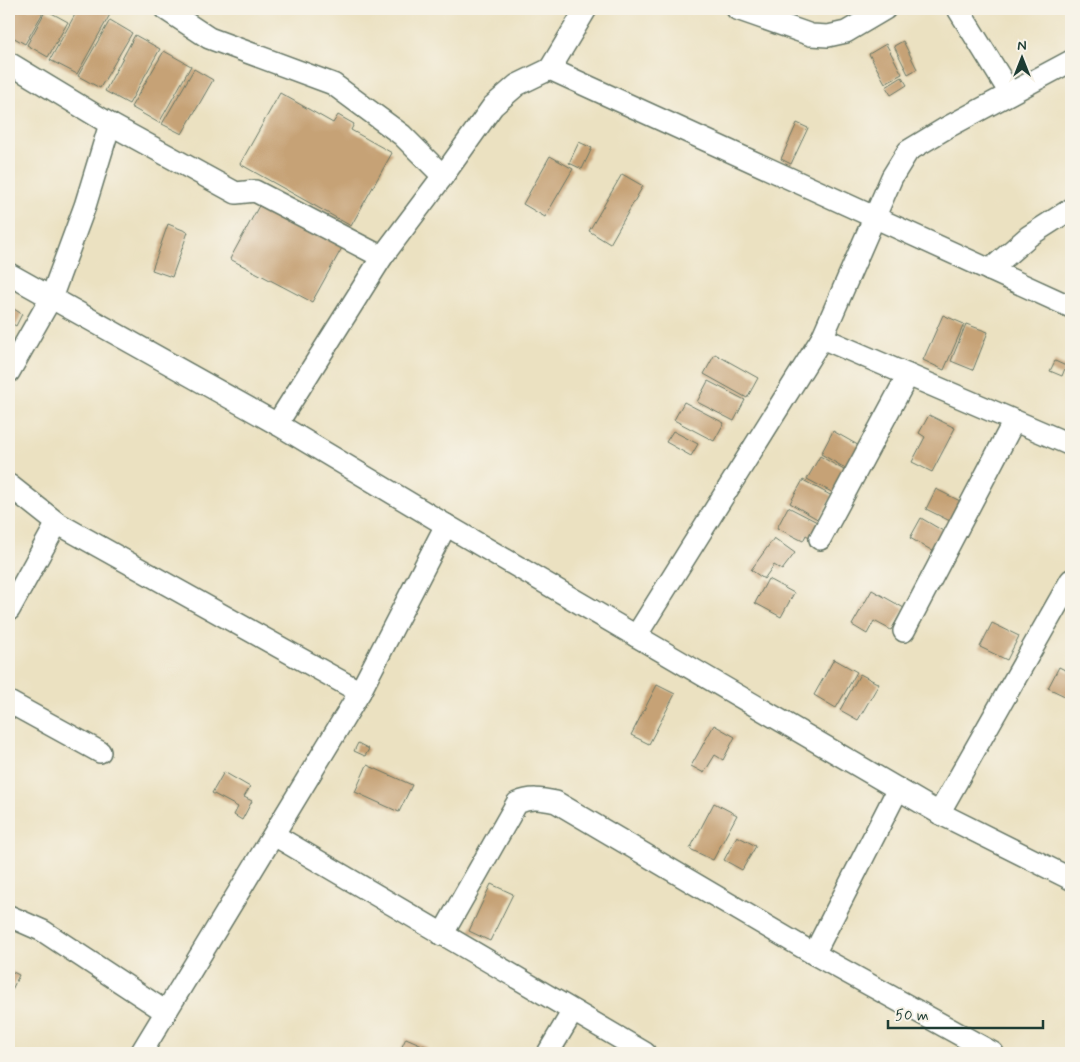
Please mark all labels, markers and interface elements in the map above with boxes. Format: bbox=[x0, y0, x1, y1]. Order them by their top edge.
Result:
north arrow bbox=[998, 32, 1048, 82]
text: N bbox=[1017, 37, 1027, 55]
scale bar bbox=[888, 997, 1042, 1029]
text: 50 m bbox=[895, 1006, 929, 1026]

